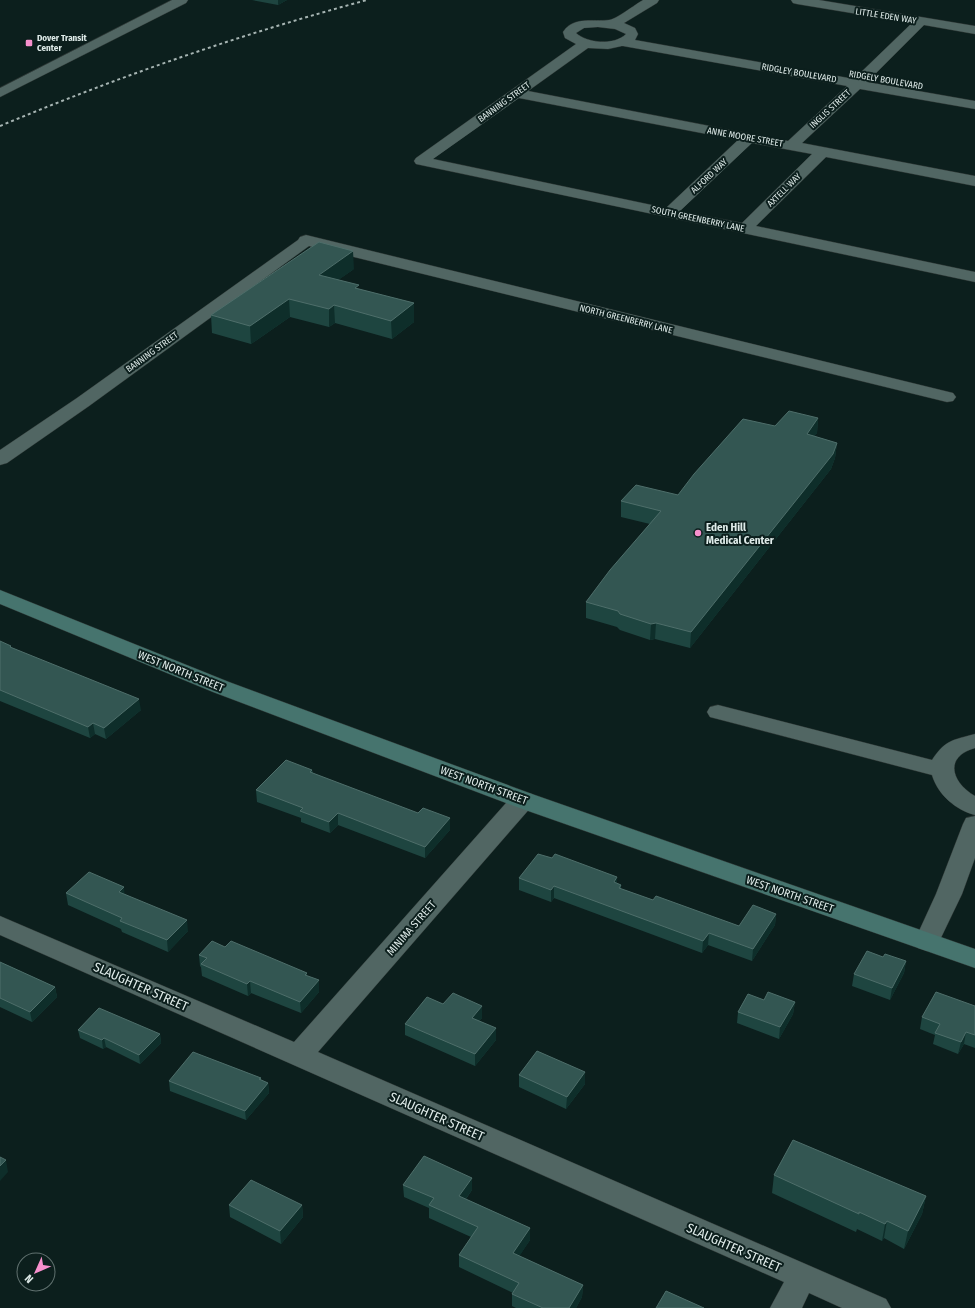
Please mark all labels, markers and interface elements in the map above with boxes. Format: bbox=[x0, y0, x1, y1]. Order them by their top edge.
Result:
street label: LITTLE EDEN WAY bbox=[855, 6, 918, 26]
place label: Dover Transit Center bbox=[37, 33, 88, 53]
marker: Dover Transit Center bbox=[24, 38, 34, 48]
street label: RIDGLEY BOULEVARD bbox=[761, 61, 837, 85]
street label: RIDGELY BOULEVARD bbox=[848, 69, 924, 91]
street label: BANNING STREET bbox=[476, 79, 533, 124]
street label: INGLIS STREET bbox=[808, 87, 853, 130]
street label: ANNE MOORE STREET bbox=[706, 125, 784, 149]
street label: ALFORD WAY bbox=[689, 156, 730, 195]
street label: AXTELL WAY bbox=[765, 171, 803, 209]
street label: SOUTH GREENBERRY LANE bbox=[651, 204, 745, 234]
street label: NORTH GREENBERRY LANE bbox=[579, 303, 673, 335]
street label: BANNING STREET bbox=[124, 329, 181, 374]
place label: Eden Hill Medical Center bbox=[706, 521, 775, 547]
marker: Eden Hill Medical Center bbox=[693, 528, 703, 538]
street label: WEST NORTH STREET bbox=[136, 648, 227, 695]
street label: WEST NORTH STREET bbox=[439, 764, 530, 808]
street label: WEST NORTH STREET bbox=[744, 873, 836, 916]
street label: MINIMA STREET bbox=[384, 898, 439, 958]
street label: SLAUGHTER STREET bbox=[91, 959, 190, 1014]
street label: SLAUGHTER STREET bbox=[387, 1089, 486, 1144]
street label: SLAUGHTER STREET bbox=[684, 1220, 783, 1275]
north arrow bbox=[16, 1252, 56, 1292]
text: N bbox=[22, 1272, 36, 1286]

